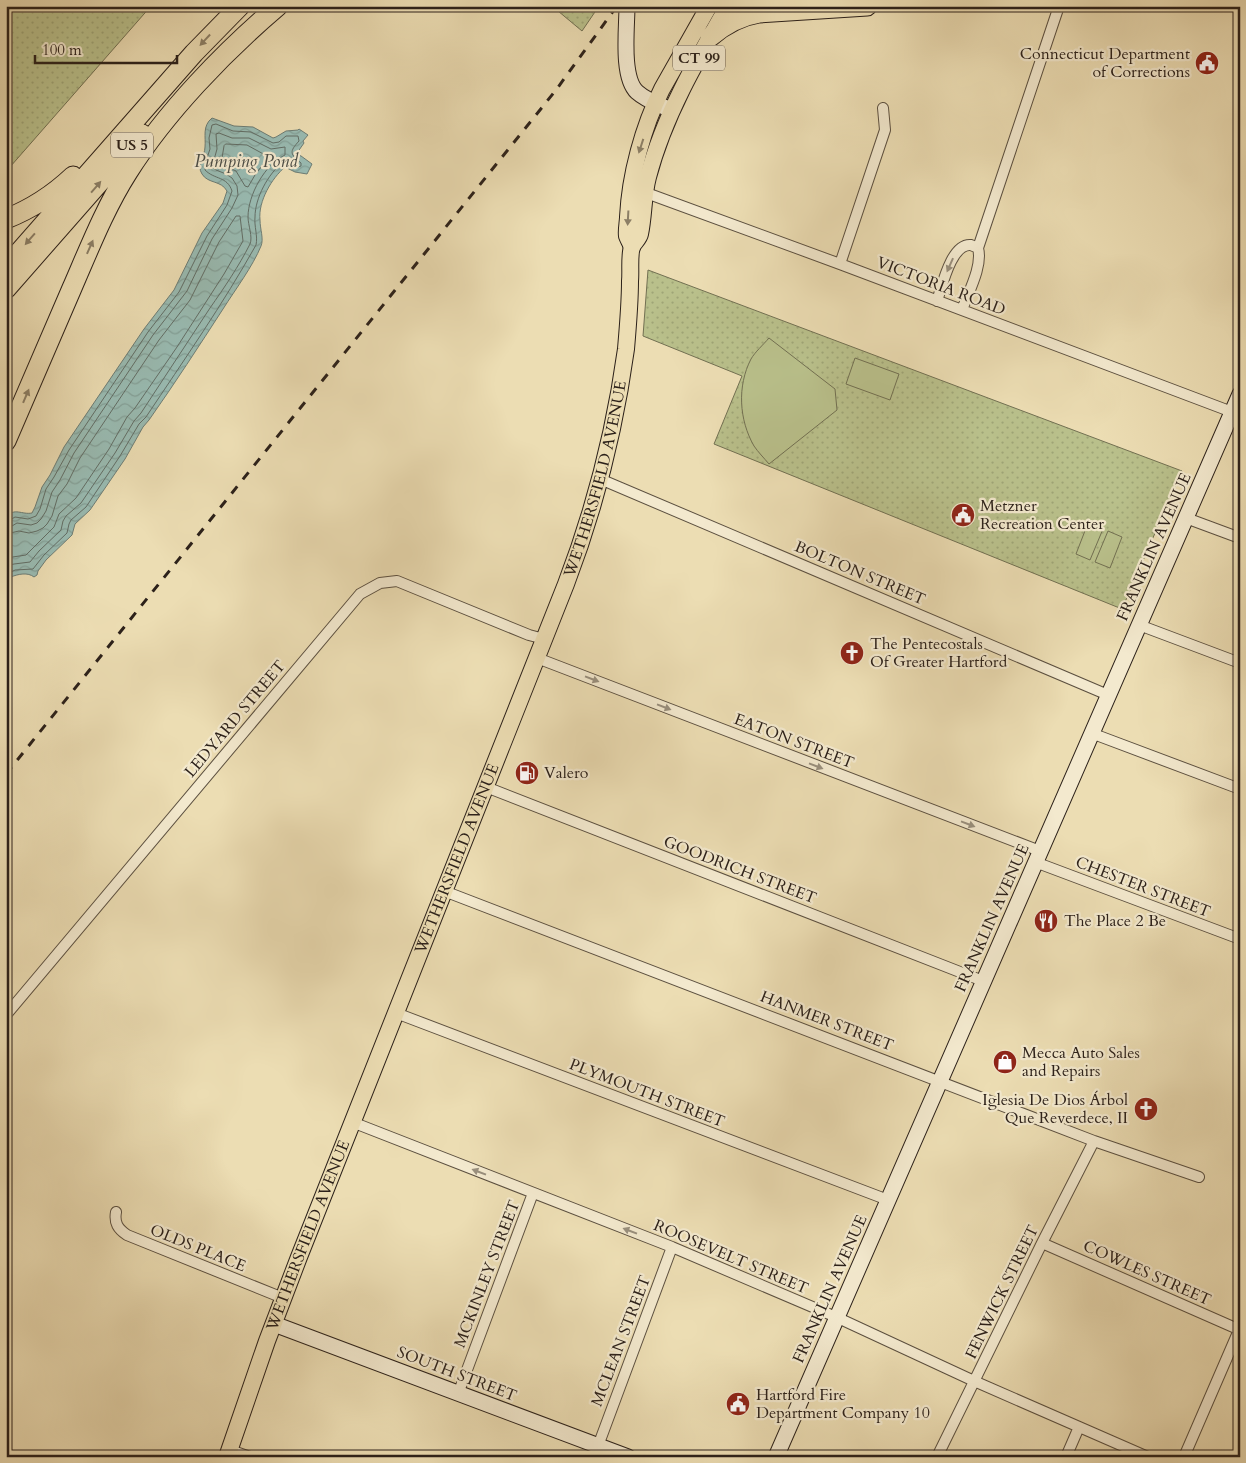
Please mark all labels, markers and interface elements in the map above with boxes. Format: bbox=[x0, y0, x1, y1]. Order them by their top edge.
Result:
scale bar bbox=[35, 32, 178, 64]
one-way arrow bbox=[199, 34, 211, 46]
text: 100 m bbox=[42, 40, 82, 60]
place label: Connecticut Department of Corrections bbox=[1020, 43, 1190, 83]
road number: CT 99 bbox=[673, 46, 725, 70]
public building icon: Connecticut Department of Corrections bbox=[1194, 50, 1220, 76]
road number: US 5 bbox=[111, 132, 153, 158]
one-way arrow bbox=[637, 138, 644, 153]
water label: Pumping Pond bbox=[194, 149, 299, 174]
one-way arrow bbox=[90, 181, 102, 193]
one-way arrow bbox=[623, 211, 631, 227]
one-way arrow bbox=[25, 233, 36, 246]
one-way arrow bbox=[87, 240, 95, 254]
street label: VICTORIA ROAD bbox=[873, 251, 1009, 321]
one-way arrow bbox=[946, 258, 954, 272]
street label: WETHERSFIELD AVENUE bbox=[558, 379, 632, 581]
one-way arrow bbox=[22, 389, 30, 403]
street label: FRANKLIN AVENUE bbox=[1111, 469, 1197, 624]
place label: Metzner Recreation Center bbox=[980, 495, 1104, 535]
public building icon: Metzner Recreation Center bbox=[950, 502, 976, 528]
street label: BOLTON STREET bbox=[791, 535, 929, 611]
place label: The Pentecostals Of Greater Hartford bbox=[870, 633, 1008, 673]
church icon: The Pentecostals Of Greater Hartford bbox=[839, 640, 865, 666]
street label: LEDYARD STREET bbox=[179, 656, 291, 782]
one-way arrow bbox=[584, 676, 599, 684]
one-way arrow bbox=[657, 704, 672, 712]
street label: EATON STREET bbox=[731, 708, 858, 774]
street label: WETHERSFIELD AVENUE bbox=[409, 760, 505, 958]
fuel station icon: Valero bbox=[514, 760, 540, 786]
place label: Valero bbox=[544, 762, 589, 784]
one-way arrow bbox=[809, 762, 823, 770]
one-way arrow bbox=[961, 820, 976, 828]
street label: GOODRICH STREET bbox=[660, 831, 820, 909]
street label: FRANKLIN AVENUE bbox=[949, 840, 1035, 995]
street label: CHESTER STREET bbox=[1072, 851, 1214, 923]
restaurant icon: The Place 2 Be bbox=[1033, 908, 1059, 934]
place label: The Place 2 Be bbox=[1064, 910, 1166, 932]
street label: HANMER STREET bbox=[757, 985, 897, 1057]
place label: Mecca Auto Sales and Repairs bbox=[1022, 1042, 1140, 1082]
shop icon: Mecca Auto Sales and Repairs bbox=[992, 1049, 1018, 1075]
street label: PLYMOUTH STREET bbox=[566, 1053, 728, 1133]
place label: Iglesia De Dios Árbol Que Reverdece, II bbox=[982, 1089, 1128, 1129]
church icon: Iglesia De Dios Árbol Que Reverdece, II bbox=[1133, 1096, 1159, 1122]
street label: WETHERSFIELD AVENUE bbox=[261, 1137, 355, 1335]
one-way arrow bbox=[471, 1168, 486, 1176]
street label: MCKINLEY STREET bbox=[449, 1197, 525, 1351]
street label: FRANKLIN AVENUE bbox=[787, 1211, 873, 1366]
street label: ROOSEVELT STREET bbox=[650, 1214, 812, 1300]
street label: OLDS PLACE bbox=[147, 1219, 249, 1277]
street label: FENWICK STREET bbox=[960, 1221, 1044, 1363]
one-way arrow bbox=[623, 1226, 637, 1234]
street label: COWLES STREET bbox=[1080, 1235, 1215, 1311]
street label: MCLEAN STREET bbox=[586, 1272, 656, 1410]
street label: SOUTH STREET bbox=[394, 1341, 520, 1407]
place label: Hartford Fire Department Company 10 bbox=[756, 1384, 930, 1424]
public building icon: Hartford Fire Department Company 10 bbox=[725, 1391, 751, 1417]

